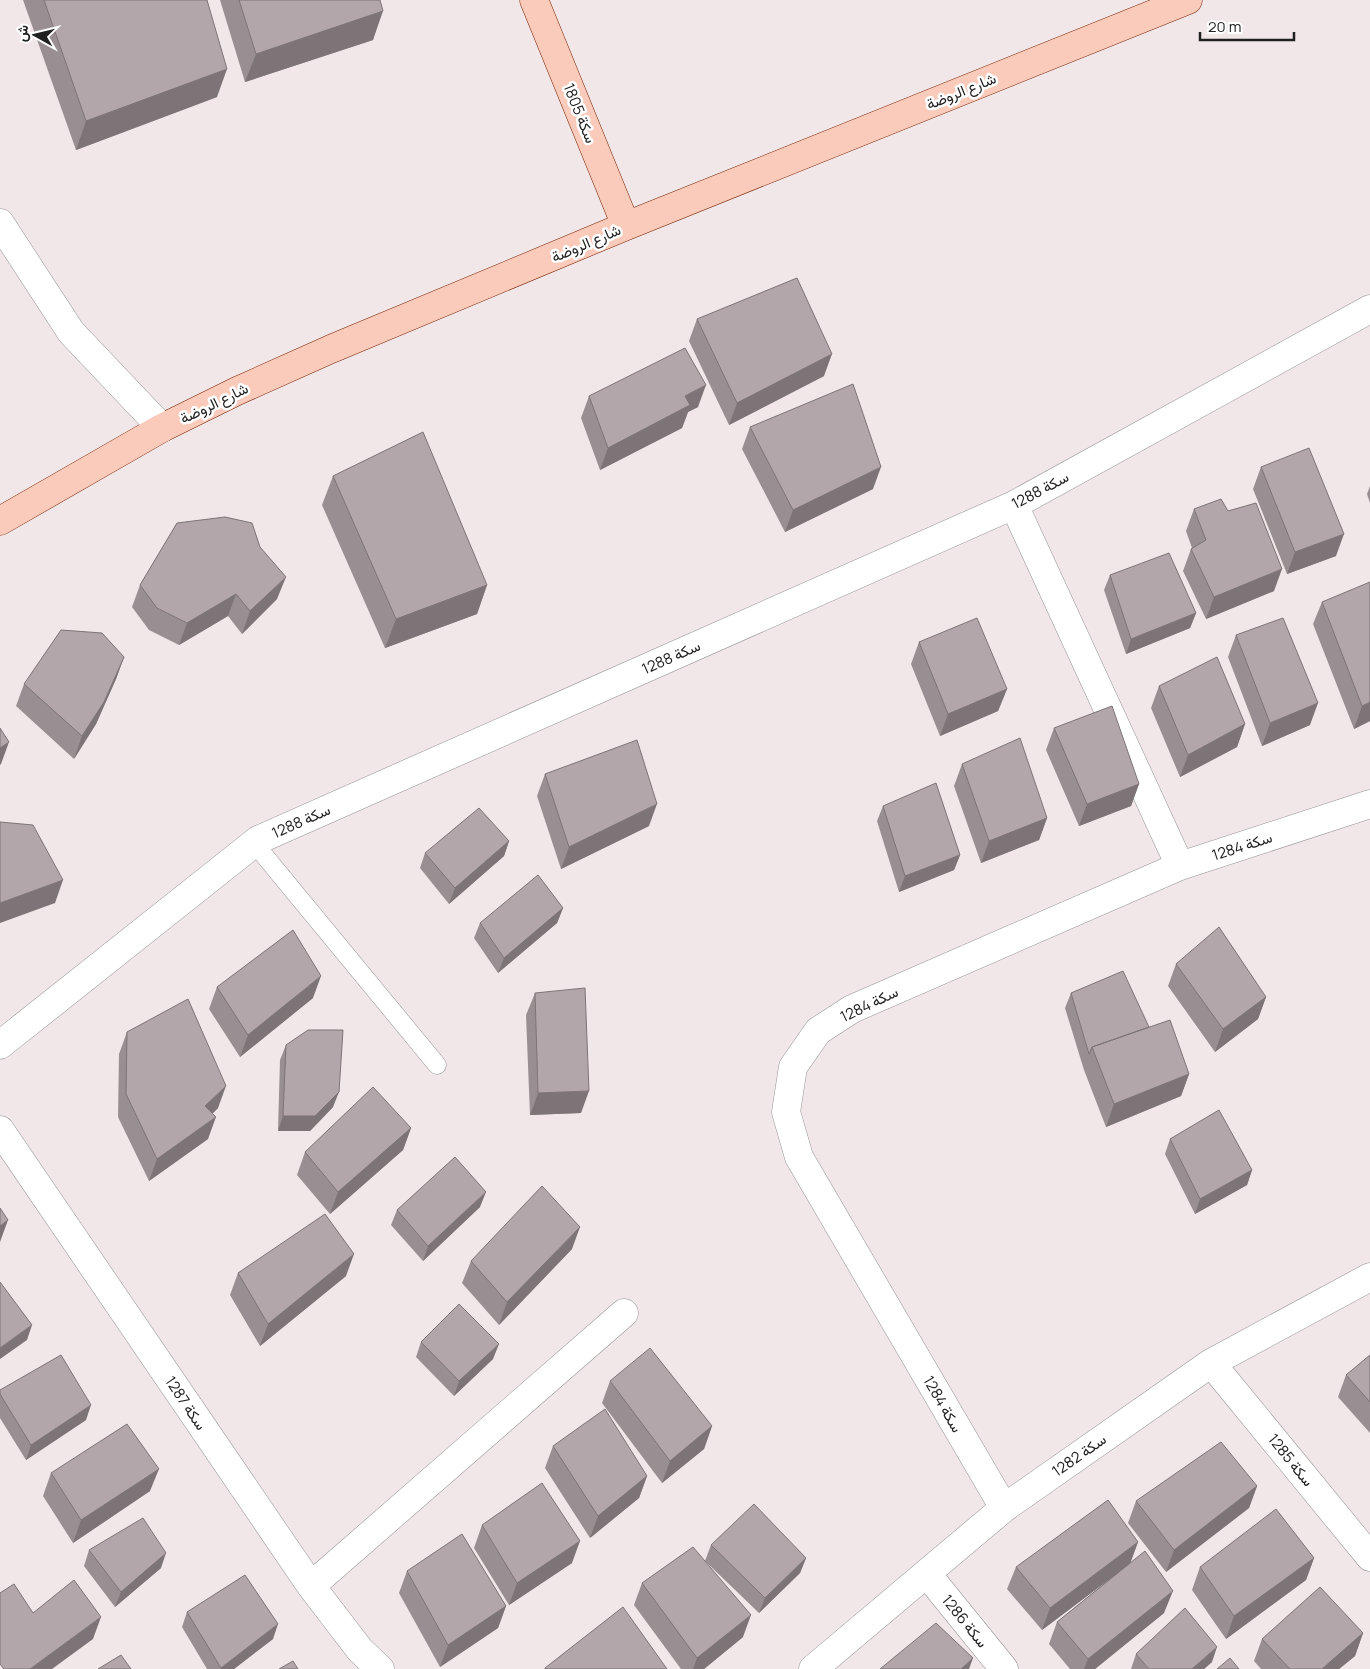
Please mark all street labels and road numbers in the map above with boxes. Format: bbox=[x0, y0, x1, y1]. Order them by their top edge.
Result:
street label: شارع الروضة bbox=[923, 67, 1000, 115]
street label: سكة 1805 bbox=[559, 80, 602, 146]
street label: شارع الروضة bbox=[548, 219, 624, 268]
street label: شارع الروضة bbox=[176, 377, 252, 429]
street label: سكة 1288 bbox=[1008, 466, 1072, 514]
street label: سكة 1288 bbox=[638, 635, 704, 679]
street label: سكة 1288 bbox=[268, 799, 334, 843]
street label: سكة 1284 bbox=[1209, 826, 1275, 866]
street label: سكة 1284 bbox=[836, 981, 902, 1027]
street label: سكة 1287 bbox=[160, 1372, 212, 1434]
street label: سكة 1284 bbox=[918, 1372, 968, 1436]
street label: سكة 1282 bbox=[1048, 1429, 1111, 1481]
street label: سكة 1285 bbox=[1263, 1429, 1319, 1491]
street label: سكة 1286 bbox=[937, 1590, 993, 1652]

